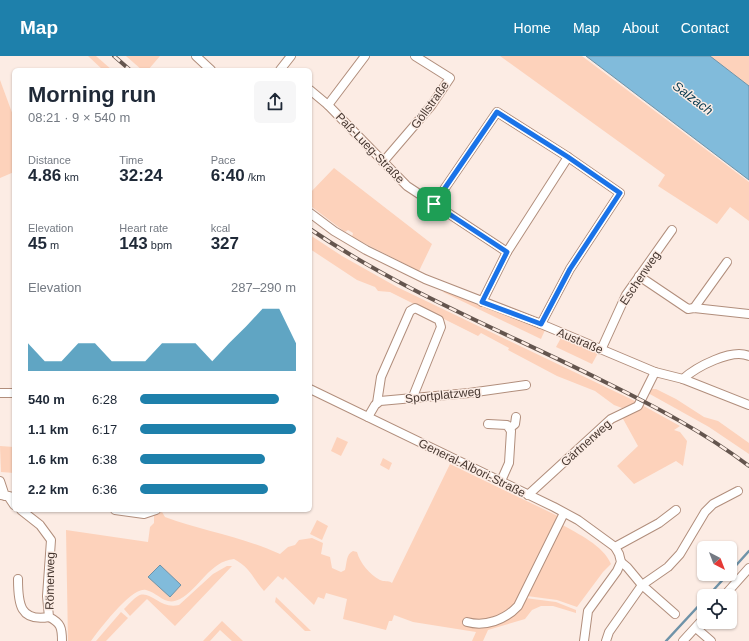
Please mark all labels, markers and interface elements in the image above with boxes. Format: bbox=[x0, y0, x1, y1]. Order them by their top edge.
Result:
text: Map bbox=[20, 17, 58, 38]
text: Home bbox=[514, 20, 551, 36]
text: Map bbox=[573, 20, 600, 36]
text: About bbox=[622, 20, 659, 36]
text: Contact bbox=[681, 20, 729, 36]
street label: Göllstraße bbox=[408, 78, 452, 132]
water label: Salzach bbox=[670, 78, 716, 118]
button: share bbox=[254, 81, 296, 123]
text: Morning run bbox=[28, 82, 156, 107]
text: 08:21 · 9 × 540 m bbox=[28, 110, 130, 125]
street label: Paß-Lueg-Straße bbox=[333, 110, 407, 186]
text: Distance bbox=[28, 154, 71, 166]
text: Time bbox=[119, 154, 143, 166]
text: Pace bbox=[211, 154, 236, 166]
text: 4.86 bbox=[28, 166, 61, 185]
text: 32:24 bbox=[119, 166, 163, 185]
text: 6:40 bbox=[211, 166, 245, 185]
text: km bbox=[61, 171, 79, 183]
text: /km bbox=[245, 171, 265, 183]
pin bbox=[417, 187, 451, 221]
icon: arrive bbox=[423, 193, 445, 215]
text: Elevation bbox=[28, 222, 73, 234]
text: Heart rate bbox=[119, 222, 168, 234]
text: kcal bbox=[211, 222, 230, 234]
text: 45 bbox=[28, 234, 47, 253]
text: 143 bbox=[119, 234, 148, 253]
text: 327 bbox=[211, 234, 239, 253]
text: m bbox=[47, 239, 59, 251]
text: bpm bbox=[148, 239, 172, 251]
street label: Eschenweg bbox=[617, 248, 663, 308]
text: Elevation bbox=[28, 280, 81, 295]
text: 287–290 m bbox=[231, 280, 296, 295]
street label: Austraße bbox=[555, 325, 605, 357]
street label: Sportplatzweg bbox=[404, 384, 482, 406]
text: 540 m bbox=[28, 392, 65, 407]
text: 6:28 bbox=[92, 392, 117, 407]
street label: Gärtnerweg bbox=[558, 417, 614, 469]
text: 1.1 km bbox=[28, 422, 68, 437]
text: 6:17 bbox=[92, 422, 117, 437]
street label: General-Albori-Straße bbox=[416, 436, 528, 500]
text: 1.6 km bbox=[28, 452, 68, 467]
text: 6:38 bbox=[92, 452, 117, 467]
text: 2.2 km bbox=[28, 482, 68, 497]
text: 6:36 bbox=[92, 482, 117, 497]
north arrow bbox=[697, 541, 737, 581]
map controls bbox=[697, 541, 737, 629]
street label: Römerweg bbox=[42, 552, 58, 610]
button: locate bbox=[697, 589, 737, 629]

